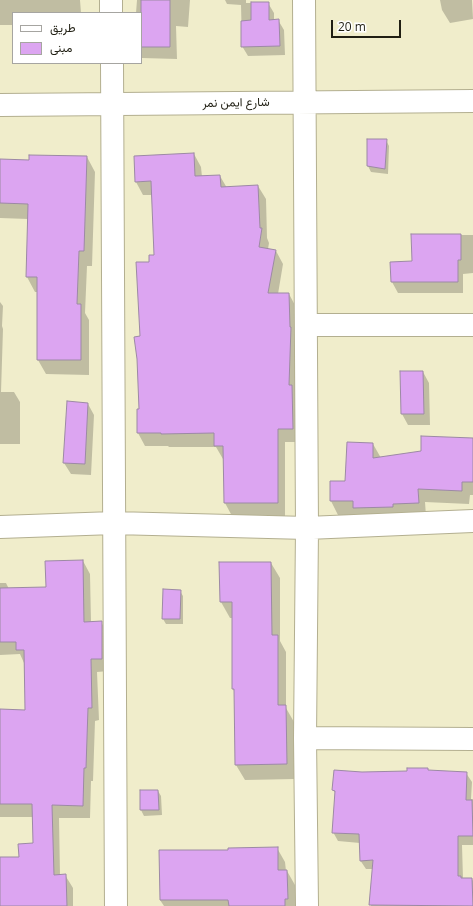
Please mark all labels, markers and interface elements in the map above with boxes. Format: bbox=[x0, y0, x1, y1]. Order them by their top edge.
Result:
legend bbox=[12, 12, 142, 64]
scale bar bbox=[333, 12, 403, 38]
text: 20 m bbox=[338, 18, 366, 35]
text: طريق bbox=[50, 19, 75, 36]
text: مبنى bbox=[50, 39, 72, 56]
street label: شارع ايمن نمر bbox=[202, 95, 270, 111]

